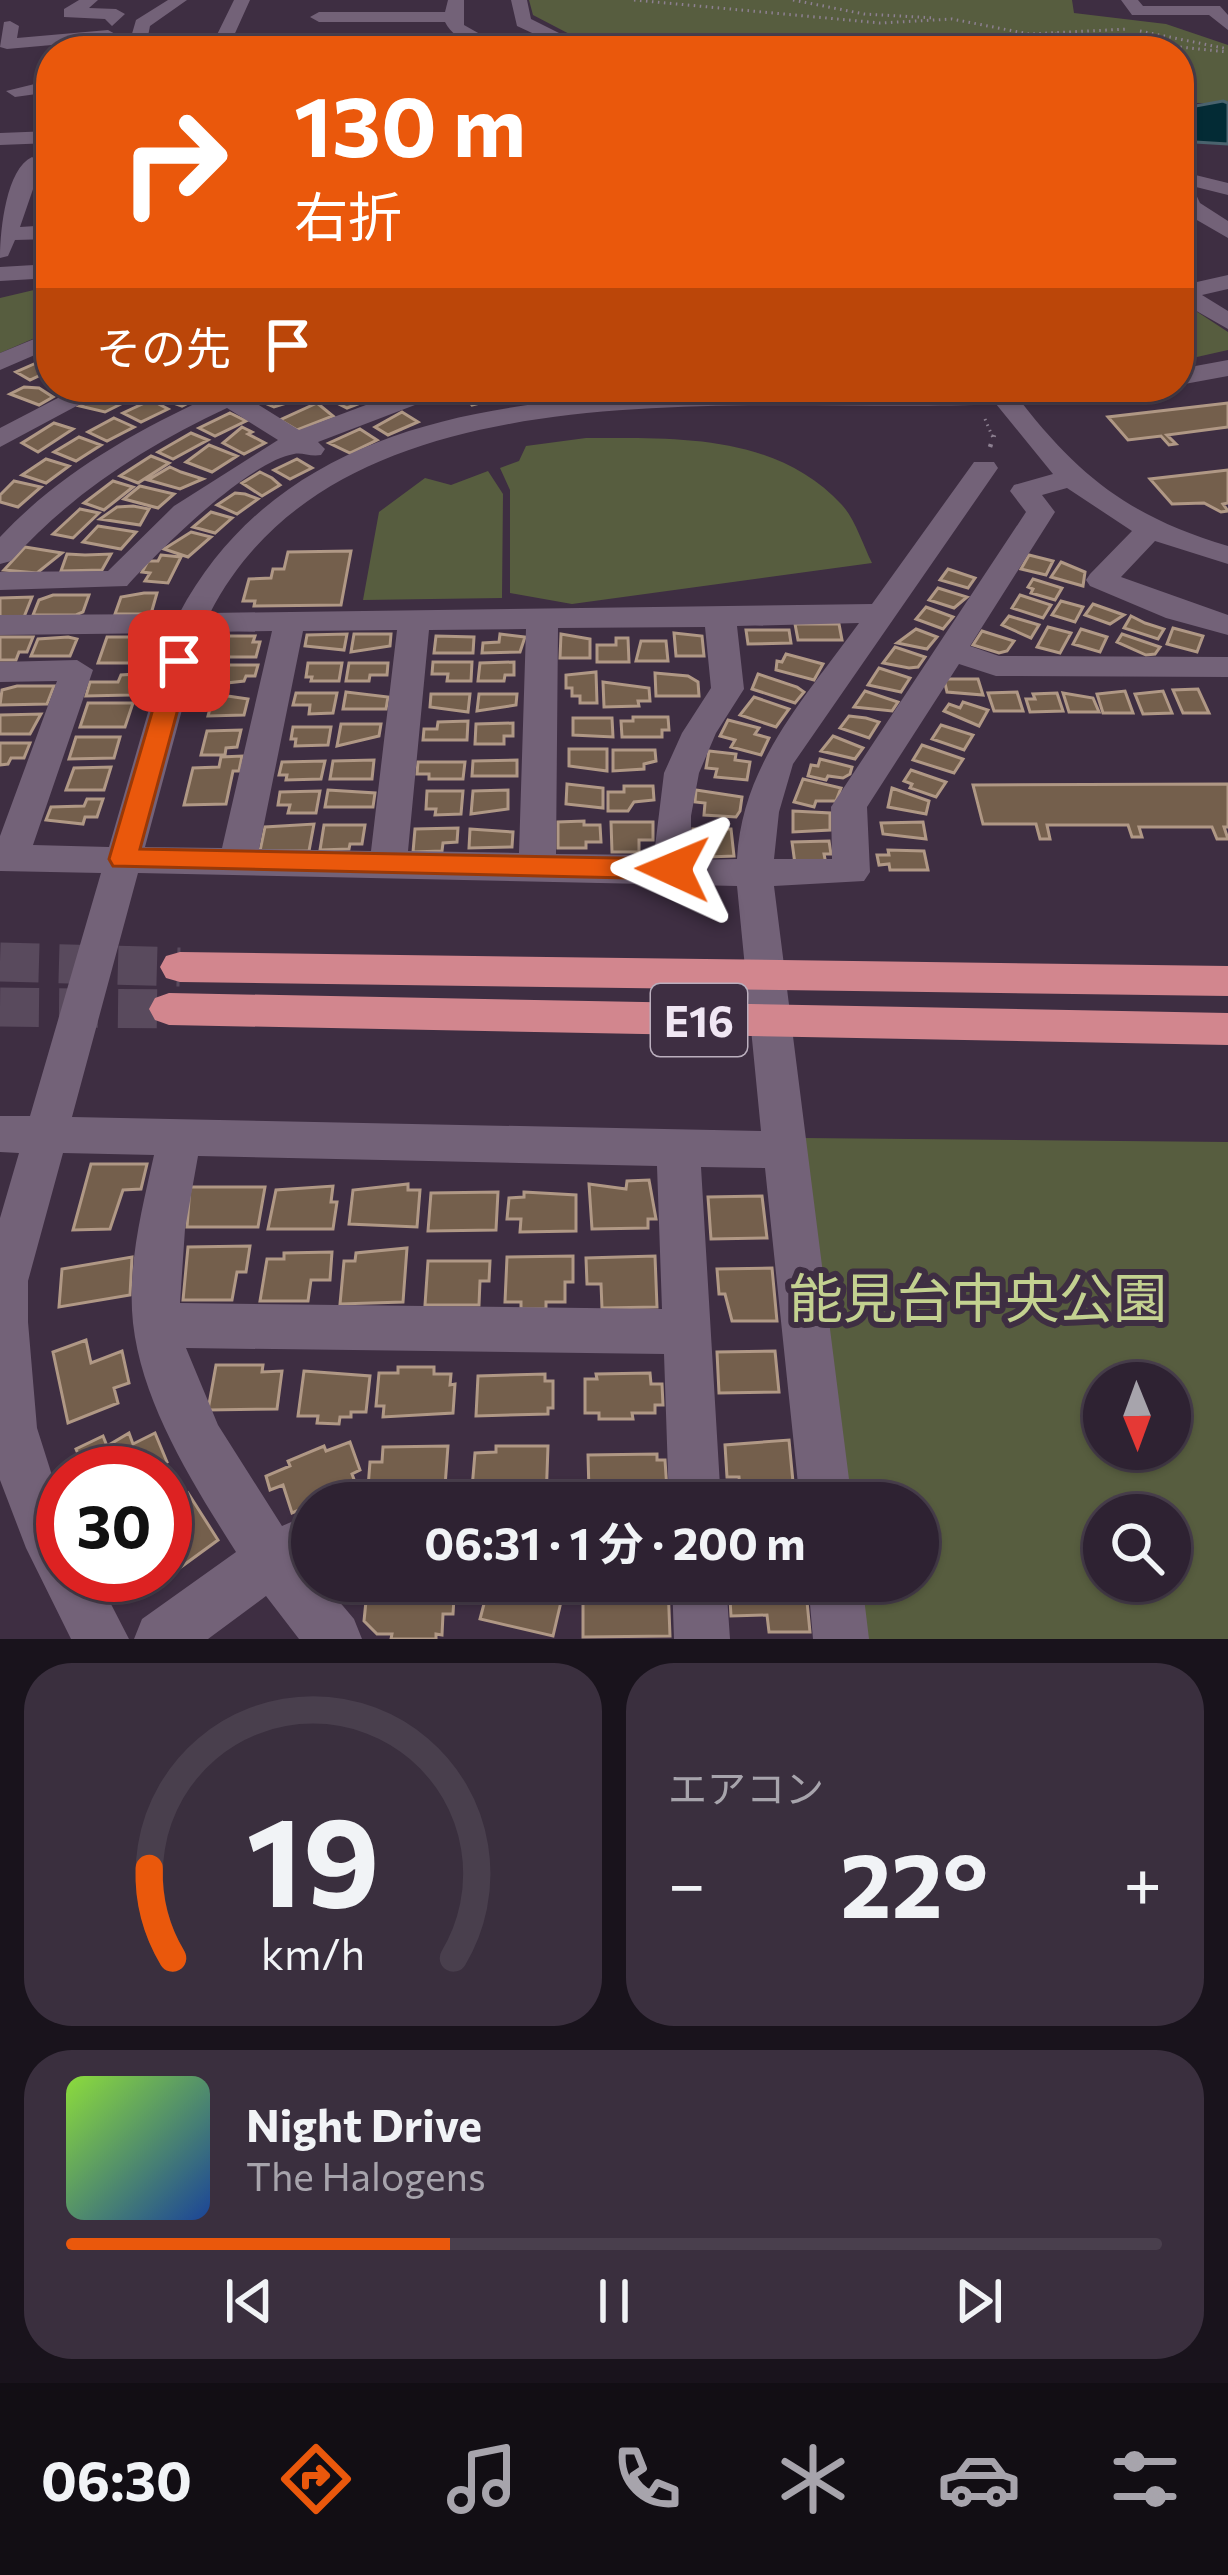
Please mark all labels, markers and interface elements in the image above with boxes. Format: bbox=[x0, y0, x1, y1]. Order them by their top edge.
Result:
text: 130 m bbox=[294, 72, 526, 174]
icon: right bbox=[96, 84, 252, 240]
text: 右折 bbox=[294, 182, 402, 248]
icon: arrive bbox=[255, 312, 321, 378]
text: その先 bbox=[96, 319, 231, 374]
pin bbox=[128, 610, 230, 712]
icon: arrive bbox=[146, 628, 212, 694]
position arrow bbox=[610, 806, 736, 932]
road number: E16 bbox=[651, 984, 747, 1056]
park label: 能見台中央公園 bbox=[789, 1263, 1167, 1329]
north arrow bbox=[1083, 1362, 1191, 1470]
map controls bbox=[1083, 1362, 1191, 1602]
speed limit sign: 30 bbox=[36, 1446, 192, 1602]
button: search bbox=[1083, 1494, 1191, 1602]
text: 06:31 · 1 分 · 200 m bbox=[424, 1514, 806, 1569]
text: エアコン bbox=[668, 1763, 824, 1811]
text: 19 bbox=[246, 1780, 380, 1933]
text: 22° bbox=[840, 1826, 988, 1937]
text: − bbox=[668, 1841, 706, 1922]
text: + bbox=[1123, 1841, 1162, 1922]
text: km/h bbox=[261, 1925, 365, 1978]
text: Night Drive bbox=[246, 2096, 482, 2151]
text: The Halogens bbox=[246, 2151, 486, 2199]
icon: previous bbox=[216, 2268, 282, 2334]
icon: pause bbox=[581, 2268, 647, 2334]
icon: next bbox=[946, 2268, 1012, 2334]
icon: directions bbox=[274, 2437, 358, 2521]
icon: music bbox=[440, 2437, 524, 2521]
icon: phone bbox=[605, 2437, 689, 2521]
icon: climate bbox=[771, 2437, 855, 2521]
icon: car bbox=[937, 2437, 1021, 2521]
icon: filters bbox=[1103, 2437, 1187, 2521]
text: 06:30 bbox=[41, 2446, 192, 2512]

